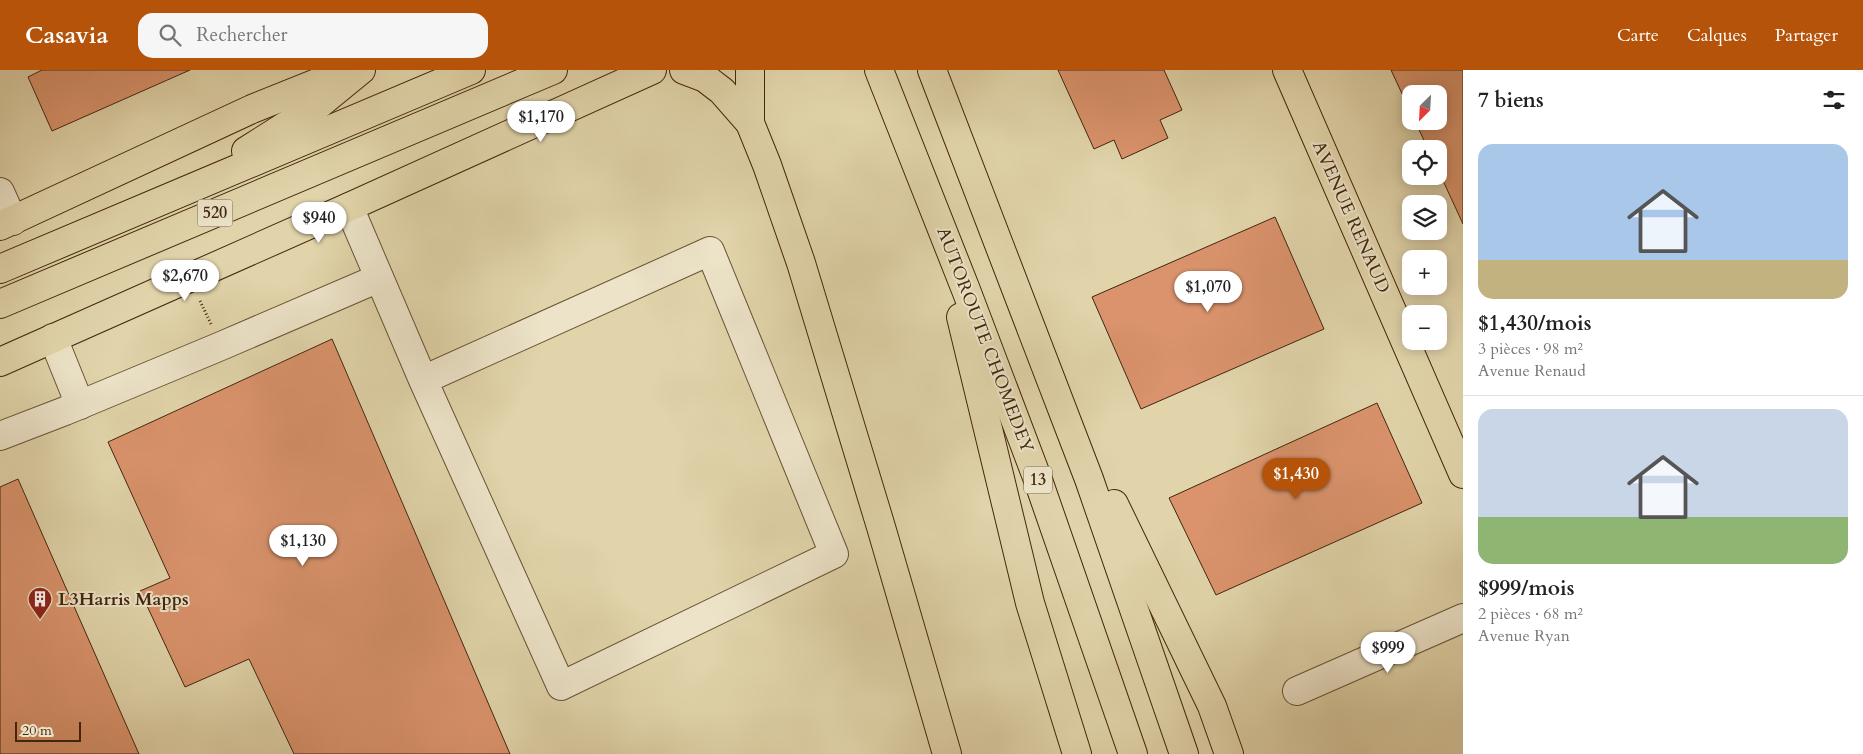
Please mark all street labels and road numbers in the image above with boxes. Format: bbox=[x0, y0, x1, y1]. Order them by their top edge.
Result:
street label: AVENUE RENAUD bbox=[1306, 137, 1396, 297]
road number: 520 bbox=[198, 200, 232, 226]
street label: AUTOROUTE CHOMEDEY bbox=[930, 224, 1040, 457]
road number: 13 bbox=[1024, 466, 1052, 494]

